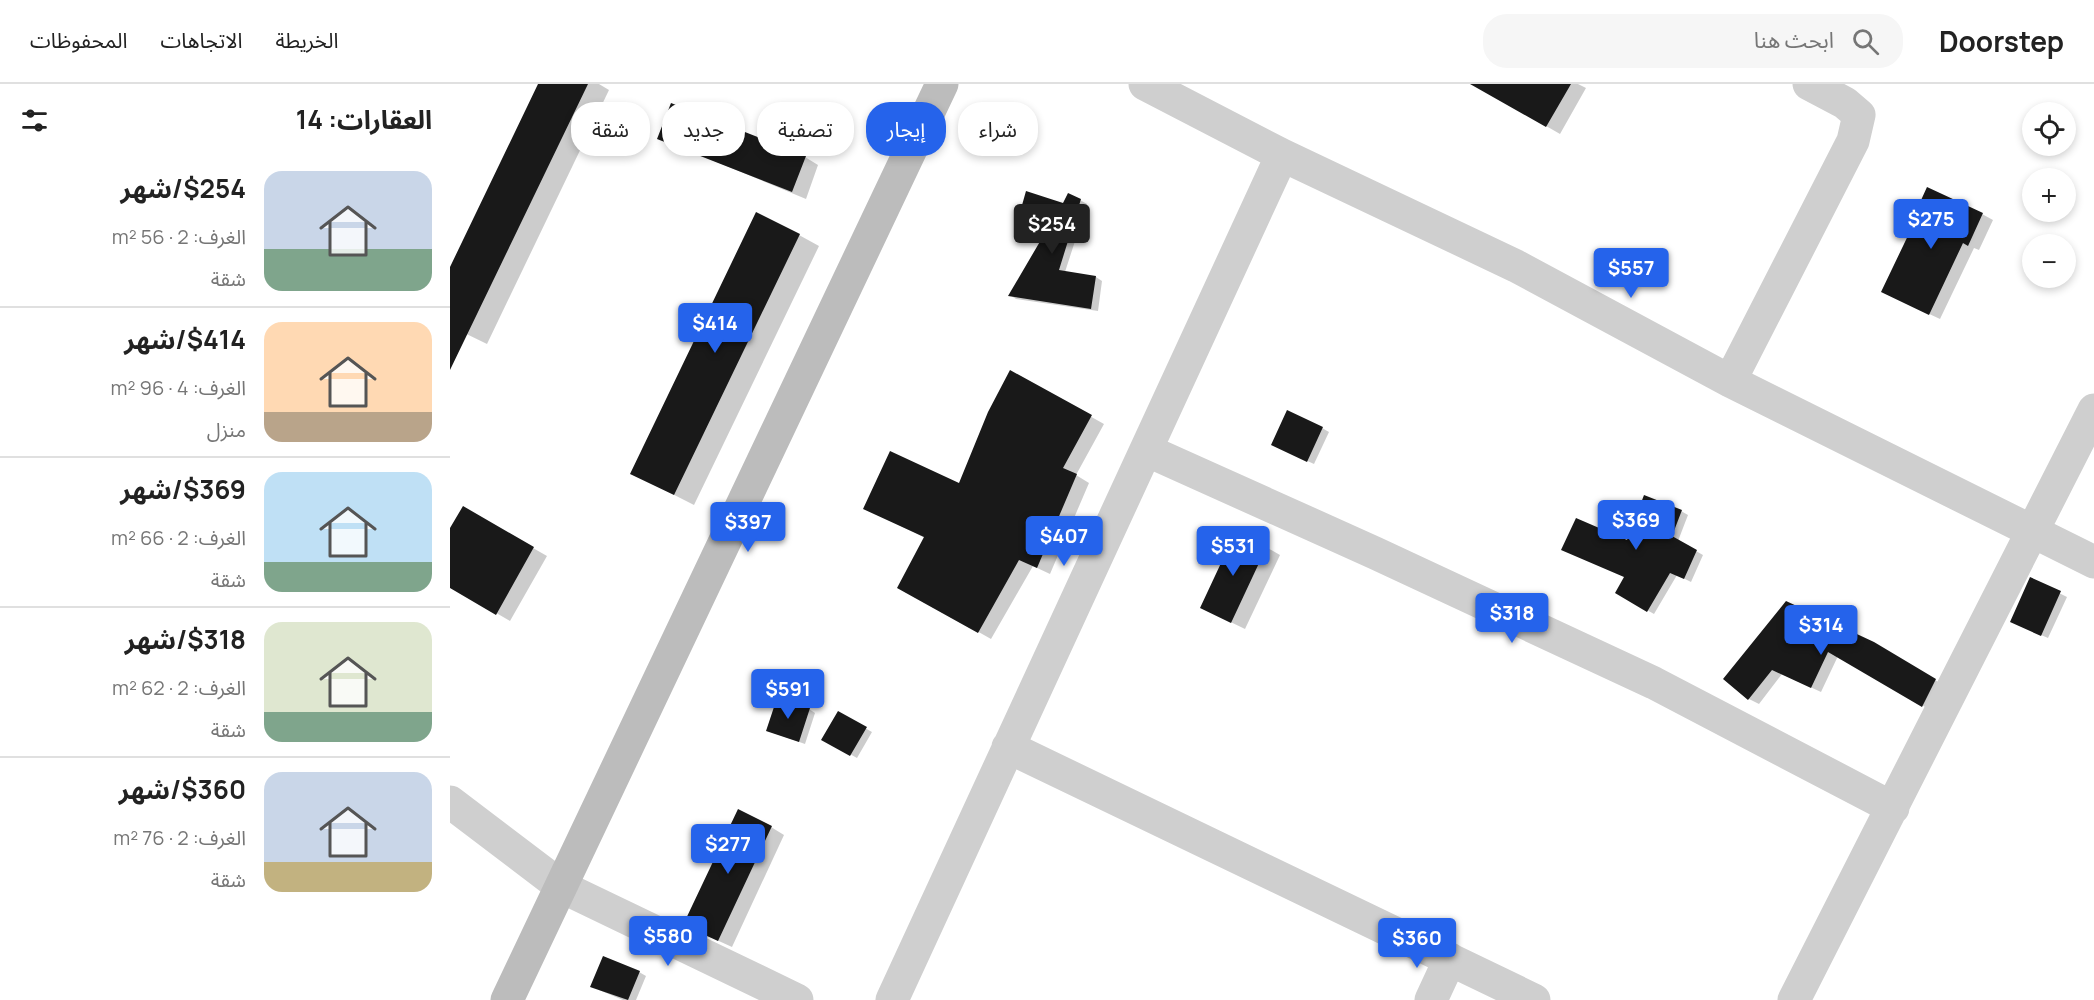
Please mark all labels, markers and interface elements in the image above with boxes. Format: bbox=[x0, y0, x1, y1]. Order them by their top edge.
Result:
search box bbox=[1483, 14, 1903, 68]
text: Doorstep bbox=[1939, 22, 2064, 60]
text: ابحث هنا bbox=[1754, 25, 1834, 55]
icon: search bbox=[1849, 25, 1882, 58]
text: المحفوظات bbox=[30, 26, 127, 54]
text: الاتجاهات bbox=[160, 26, 242, 54]
text: الخريطة bbox=[275, 26, 338, 54]
text: العقارات: 14 bbox=[296, 101, 432, 137]
chip: شقة bbox=[571, 102, 650, 156]
chip: جديد bbox=[662, 102, 745, 156]
chip: تصفية bbox=[757, 102, 854, 156]
chip: إيجار bbox=[866, 102, 946, 156]
chip: شراء bbox=[958, 102, 1038, 156]
map controls bbox=[2022, 102, 2076, 288]
button: locate bbox=[2022, 102, 2076, 156]
icon: filters bbox=[18, 104, 51, 137]
button: + bbox=[2022, 168, 2076, 222]
text: $254/شهر bbox=[121, 170, 246, 206]
icon: home bbox=[312, 195, 384, 267]
pin: $275 bbox=[1895, 199, 1967, 250]
pin: $254 bbox=[1016, 204, 1088, 255]
text: $275 bbox=[1908, 205, 1954, 232]
text: $254 bbox=[1028, 210, 1076, 237]
text: الغرف: 2 · 56 m² bbox=[112, 223, 246, 250]
button: − bbox=[2022, 234, 2076, 288]
pin: $557 bbox=[1595, 248, 1667, 299]
text: $557 bbox=[1608, 254, 1654, 281]
text: شقة bbox=[211, 265, 246, 292]
pin: $414 bbox=[679, 303, 751, 354]
text: $414 bbox=[692, 309, 738, 336]
text: $414/شهر bbox=[124, 321, 246, 357]
icon: home bbox=[312, 346, 384, 418]
text: الغرف: 4 · 96 m² bbox=[111, 374, 246, 401]
text: منزل bbox=[207, 416, 246, 443]
text: $369/شهر bbox=[120, 471, 246, 507]
icon: home bbox=[312, 496, 384, 568]
pin: $369 bbox=[1600, 500, 1672, 551]
pin: $397 bbox=[712, 502, 784, 553]
text: $369 bbox=[1612, 506, 1660, 533]
text: $397 bbox=[724, 508, 772, 535]
pin: $407 bbox=[1028, 516, 1100, 567]
text: $407 bbox=[1040, 522, 1088, 549]
text: الغرف: 2 · 66 m² bbox=[111, 524, 246, 551]
pin: $531 bbox=[1197, 526, 1269, 577]
text: $531 bbox=[1211, 532, 1255, 559]
text: شقة bbox=[211, 566, 246, 593]
pin: $318 bbox=[1476, 593, 1548, 644]
text: $318 bbox=[1489, 599, 1535, 626]
pin: $314 bbox=[1785, 605, 1857, 656]
text: $314 bbox=[1798, 611, 1844, 638]
text: $318/شهر bbox=[125, 621, 246, 657]
icon: home bbox=[312, 646, 384, 718]
pin: $591 bbox=[752, 669, 824, 720]
text: الغرف: 2 · 62 m² bbox=[112, 674, 246, 701]
text: $591 bbox=[765, 675, 811, 702]
text: شقة bbox=[211, 716, 246, 743]
text: $360/شهر bbox=[119, 771, 246, 807]
icon: home bbox=[312, 796, 384, 868]
text: الغرف: 2 · 76 m² bbox=[113, 824, 246, 851]
pin: $277 bbox=[692, 824, 764, 875]
text: $277 bbox=[705, 830, 751, 857]
text: شقة bbox=[211, 866, 246, 893]
pin: $580 bbox=[632, 916, 704, 967]
pin: $360 bbox=[1381, 918, 1453, 969]
text: $580 bbox=[643, 922, 693, 949]
text: $360 bbox=[1392, 924, 1442, 951]

